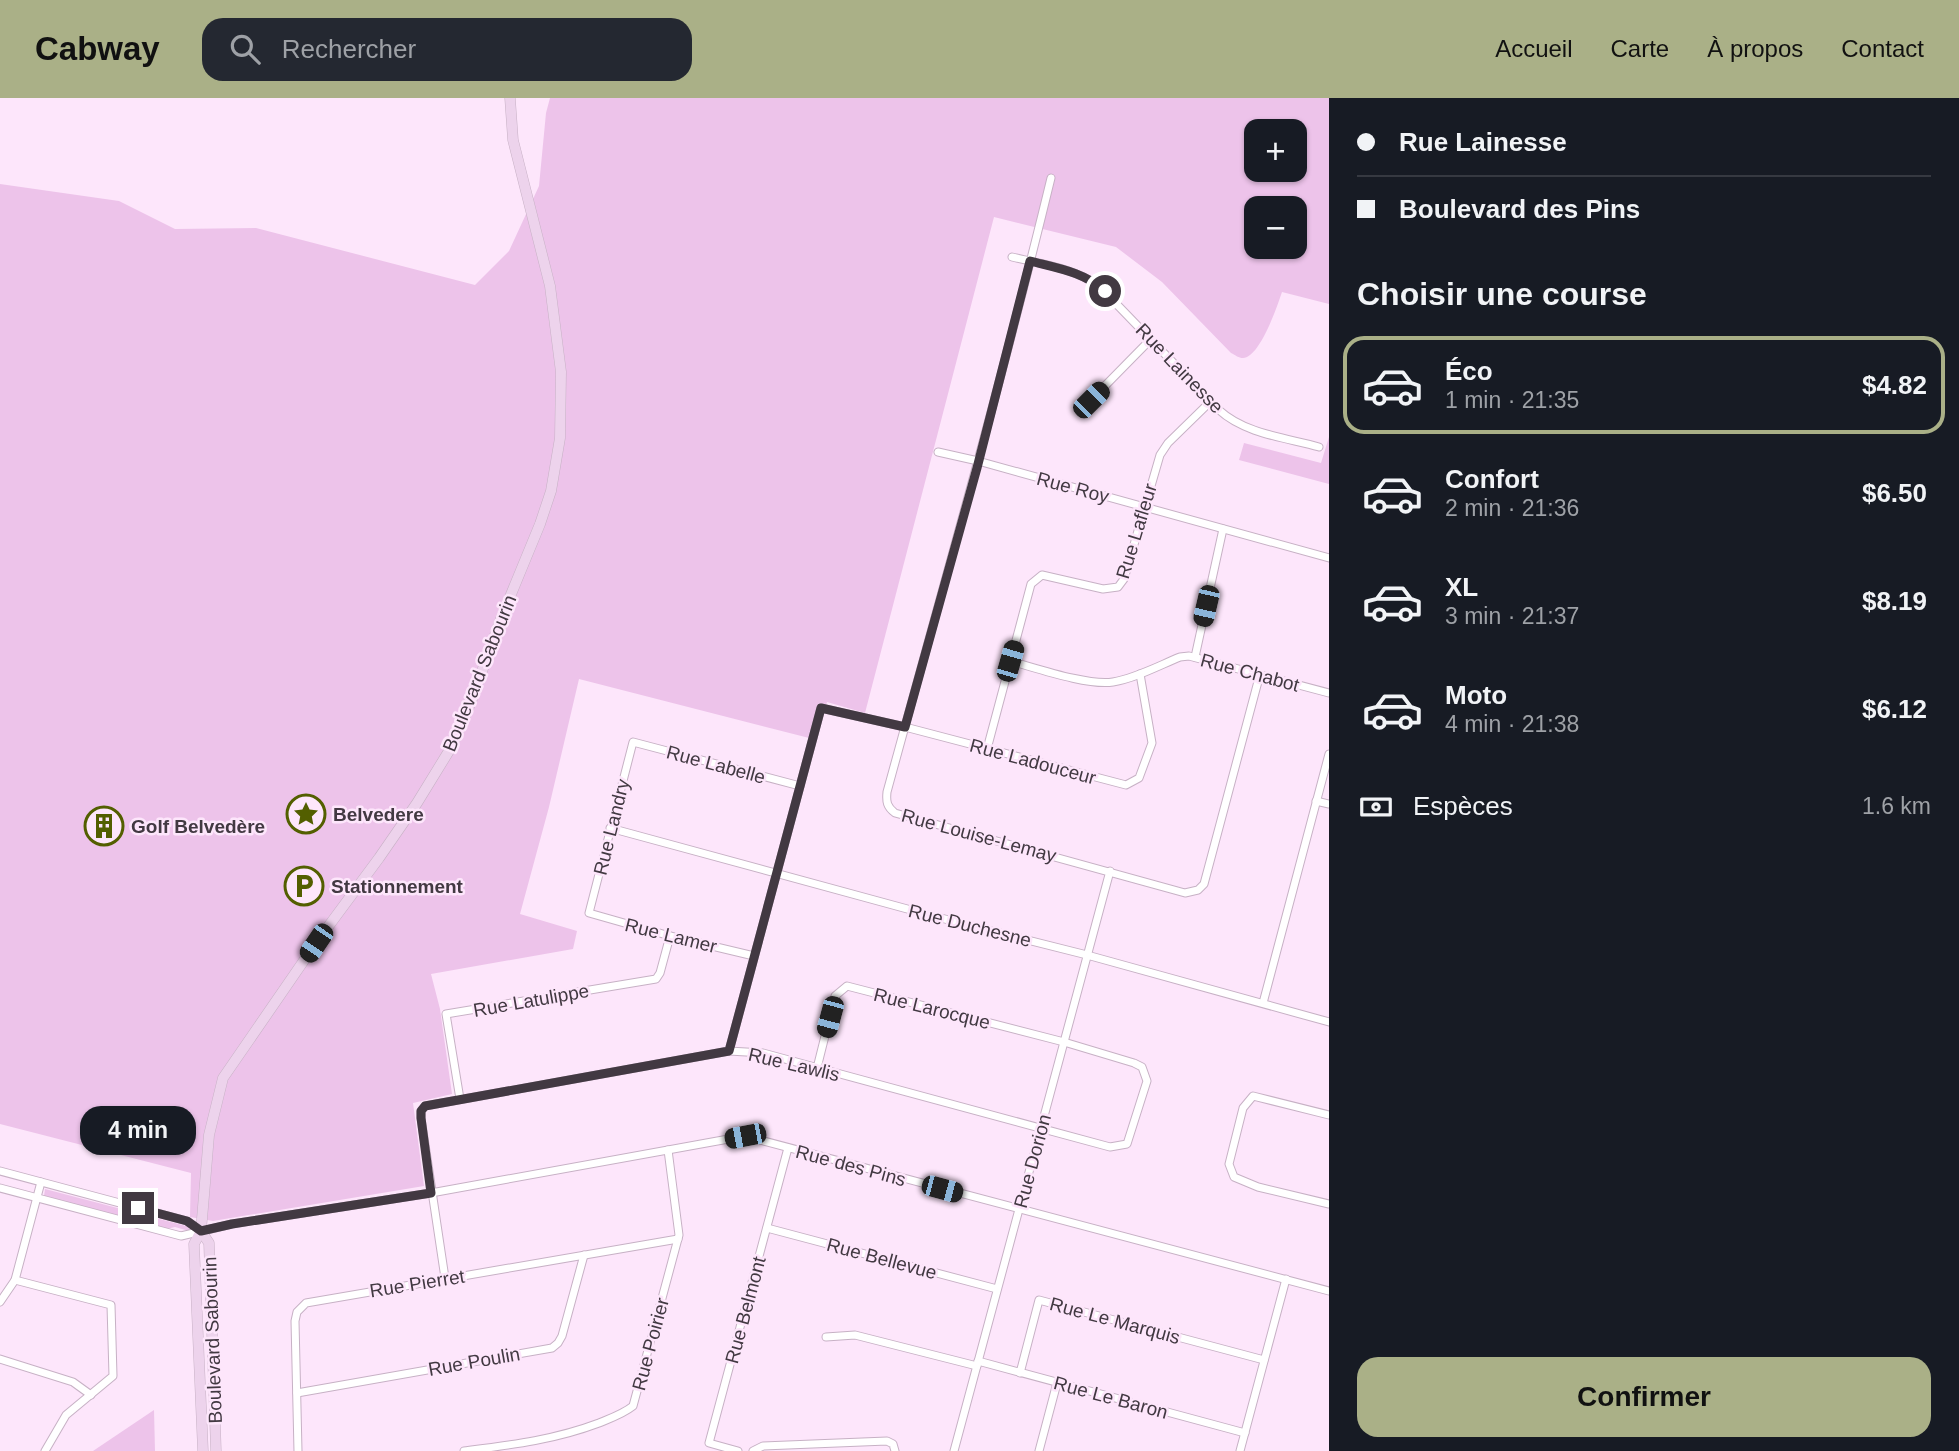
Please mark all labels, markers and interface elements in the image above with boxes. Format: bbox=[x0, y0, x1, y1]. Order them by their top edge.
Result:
search box bbox=[202, 18, 692, 81]
text: Cabway bbox=[35, 30, 160, 67]
icon: search bbox=[226, 30, 264, 68]
text: Rechercher bbox=[282, 34, 416, 64]
text: Accueil bbox=[1495, 35, 1573, 62]
text: Carte bbox=[1611, 35, 1669, 62]
text: À propos bbox=[1707, 35, 1803, 62]
text: Contact bbox=[1841, 35, 1924, 62]
map controls bbox=[1244, 119, 1307, 259]
button: + bbox=[1244, 119, 1307, 182]
text: Rue Lainesse bbox=[1399, 127, 1567, 157]
text: Boulevard des Pins bbox=[1399, 194, 1640, 224]
button: − bbox=[1244, 196, 1307, 259]
route start bbox=[1089, 275, 1121, 307]
text: Choisir une course bbox=[1357, 276, 1647, 312]
street label: Rue Lainesse bbox=[1132, 319, 1228, 417]
icon: car bbox=[1361, 354, 1424, 417]
text: Éco bbox=[1445, 356, 1493, 386]
text: $4.82 bbox=[1862, 370, 1927, 400]
car bbox=[1069, 378, 1114, 422]
text: 1 min · 21:35 bbox=[1445, 387, 1579, 413]
icon: car bbox=[1361, 462, 1424, 525]
text: Confort bbox=[1445, 464, 1539, 494]
street label: Rue Roy bbox=[1034, 468, 1112, 507]
text: $6.50 bbox=[1862, 478, 1927, 508]
street label: Rue Lafleur bbox=[1112, 480, 1161, 581]
text: 2 min · 21:36 bbox=[1445, 495, 1579, 521]
icon: car bbox=[1361, 570, 1424, 633]
text: XL bbox=[1445, 572, 1478, 602]
car bbox=[1192, 583, 1221, 629]
text: $8.19 bbox=[1862, 586, 1927, 616]
street label: Boulevard Sabourin bbox=[438, 592, 520, 754]
text: 3 min · 21:37 bbox=[1445, 603, 1579, 629]
car bbox=[995, 638, 1026, 684]
street label: Rue Chabot bbox=[1198, 649, 1302, 696]
icon: car bbox=[1361, 678, 1424, 741]
text: Moto bbox=[1445, 680, 1507, 710]
text: $6.12 bbox=[1862, 694, 1927, 724]
text: 4 min · 21:38 bbox=[1445, 711, 1579, 737]
street label: Rue Ladouceur bbox=[967, 735, 1099, 789]
street label: Rue Labelle bbox=[664, 741, 768, 788]
street label: Rue Landry bbox=[589, 776, 634, 877]
icon: cash bbox=[1357, 788, 1395, 826]
text: Espèces bbox=[1413, 791, 1513, 821]
place icon: Belvedere bbox=[285, 793, 327, 835]
text: 1.6 km bbox=[1862, 793, 1931, 819]
place label: Belvedere bbox=[333, 804, 424, 825]
building icon: Golf Belvedère bbox=[83, 805, 125, 847]
street label: Rue Louise-Lemay bbox=[899, 805, 1059, 866]
place label: Golf Belvedère bbox=[131, 816, 265, 837]
parking icon: Stationnement bbox=[283, 865, 325, 907]
place label: Stationnement bbox=[331, 876, 464, 897]
street label: Rue Duchesne bbox=[906, 900, 1033, 951]
street label: Rue Lamer bbox=[623, 914, 720, 957]
car bbox=[296, 920, 337, 966]
street label: Rue Latulippe bbox=[472, 980, 591, 1021]
street label: Rue Larocque bbox=[871, 984, 992, 1033]
car bbox=[815, 994, 846, 1040]
street label: Rue Lawlis bbox=[746, 1044, 842, 1085]
callout: 4 min bbox=[80, 1107, 196, 1156]
street label: Rue Dorion bbox=[1010, 1112, 1055, 1210]
text: 4 min bbox=[108, 1117, 168, 1143]
car bbox=[723, 1122, 768, 1150]
street label: Rue des Pins bbox=[794, 1141, 908, 1190]
car bbox=[919, 1173, 966, 1205]
route end bbox=[122, 1192, 154, 1224]
street label: Rue Bellevue bbox=[825, 1234, 939, 1283]
street label: Rue Belmont bbox=[721, 1254, 770, 1366]
street label: Boulevard Sabourin bbox=[199, 1256, 226, 1424]
street label: Rue Pierret bbox=[368, 1265, 467, 1301]
street label: Rue Le Marquis bbox=[1047, 1293, 1182, 1348]
street label: Rue Poirier bbox=[628, 1295, 673, 1393]
street label: Rue Poulin bbox=[426, 1343, 522, 1380]
button: Confirmer bbox=[1357, 1357, 1931, 1437]
street label: Rue Le Baron bbox=[1052, 1372, 1170, 1423]

